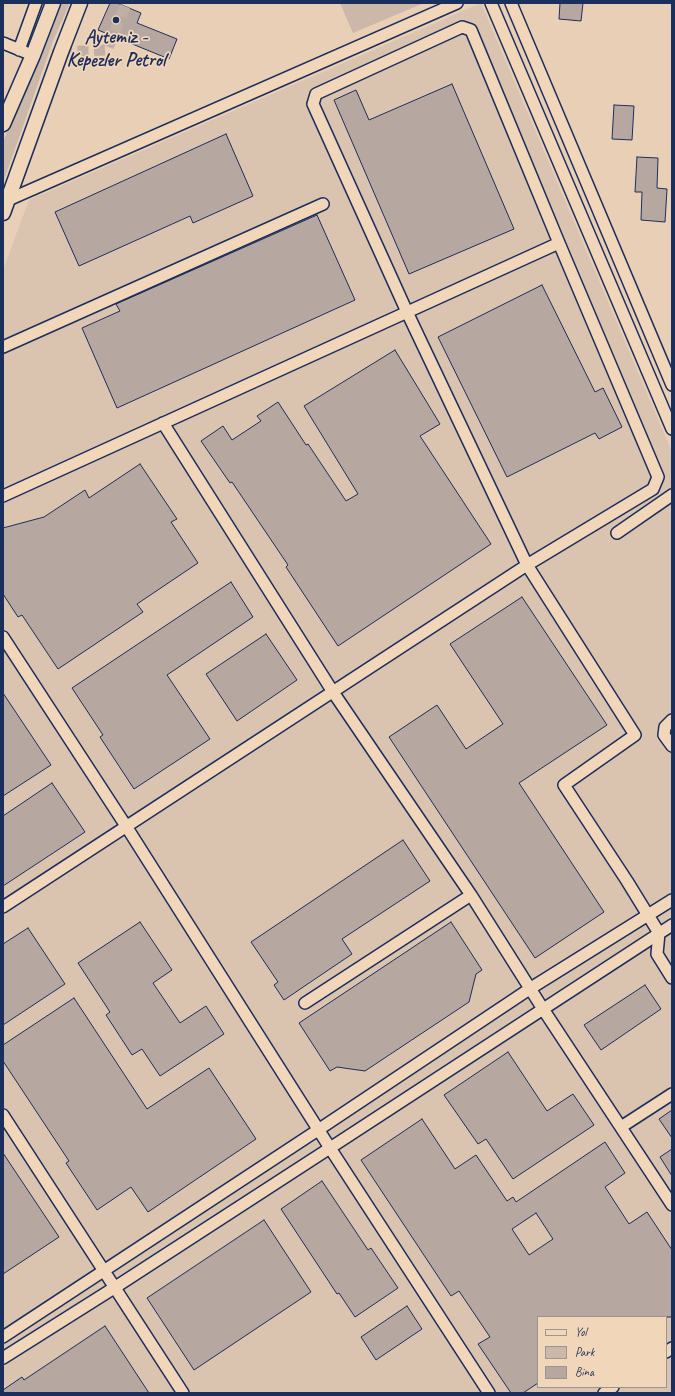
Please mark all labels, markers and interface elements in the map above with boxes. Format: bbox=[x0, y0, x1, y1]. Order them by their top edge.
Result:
marker: Aytemiz - Kepezler Petrol bbox=[111, 15, 121, 25]
place label: Aytemiz - Kepezler Petrol bbox=[66, 26, 166, 73]
legend bbox=[537, 1316, 667, 1388]
text: Yol bbox=[575, 1324, 587, 1340]
text: Park bbox=[575, 1344, 594, 1360]
text: Bina bbox=[575, 1364, 594, 1380]

